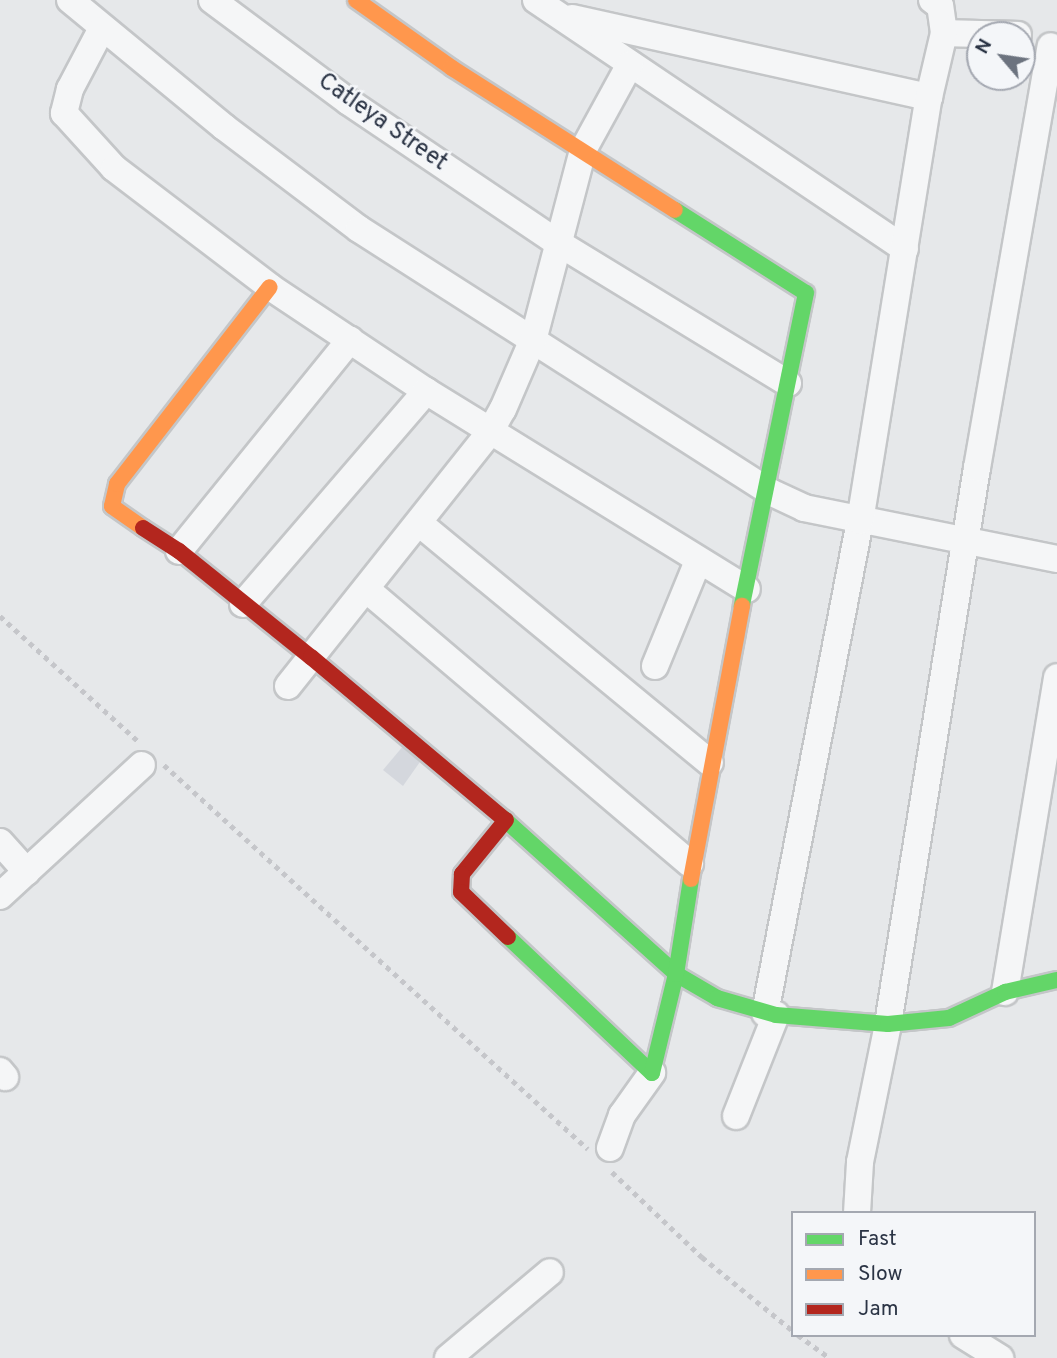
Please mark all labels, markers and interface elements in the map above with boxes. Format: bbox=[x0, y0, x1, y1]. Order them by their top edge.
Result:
north arrow bbox=[966, 21, 1036, 91]
text: N bbox=[971, 35, 998, 59]
street label: Catleya Street bbox=[312, 68, 452, 178]
legend bbox=[791, 1211, 1036, 1337]
text: Fast bbox=[858, 1226, 897, 1253]
text: Slow bbox=[858, 1261, 903, 1288]
text: Jam bbox=[858, 1296, 899, 1323]

